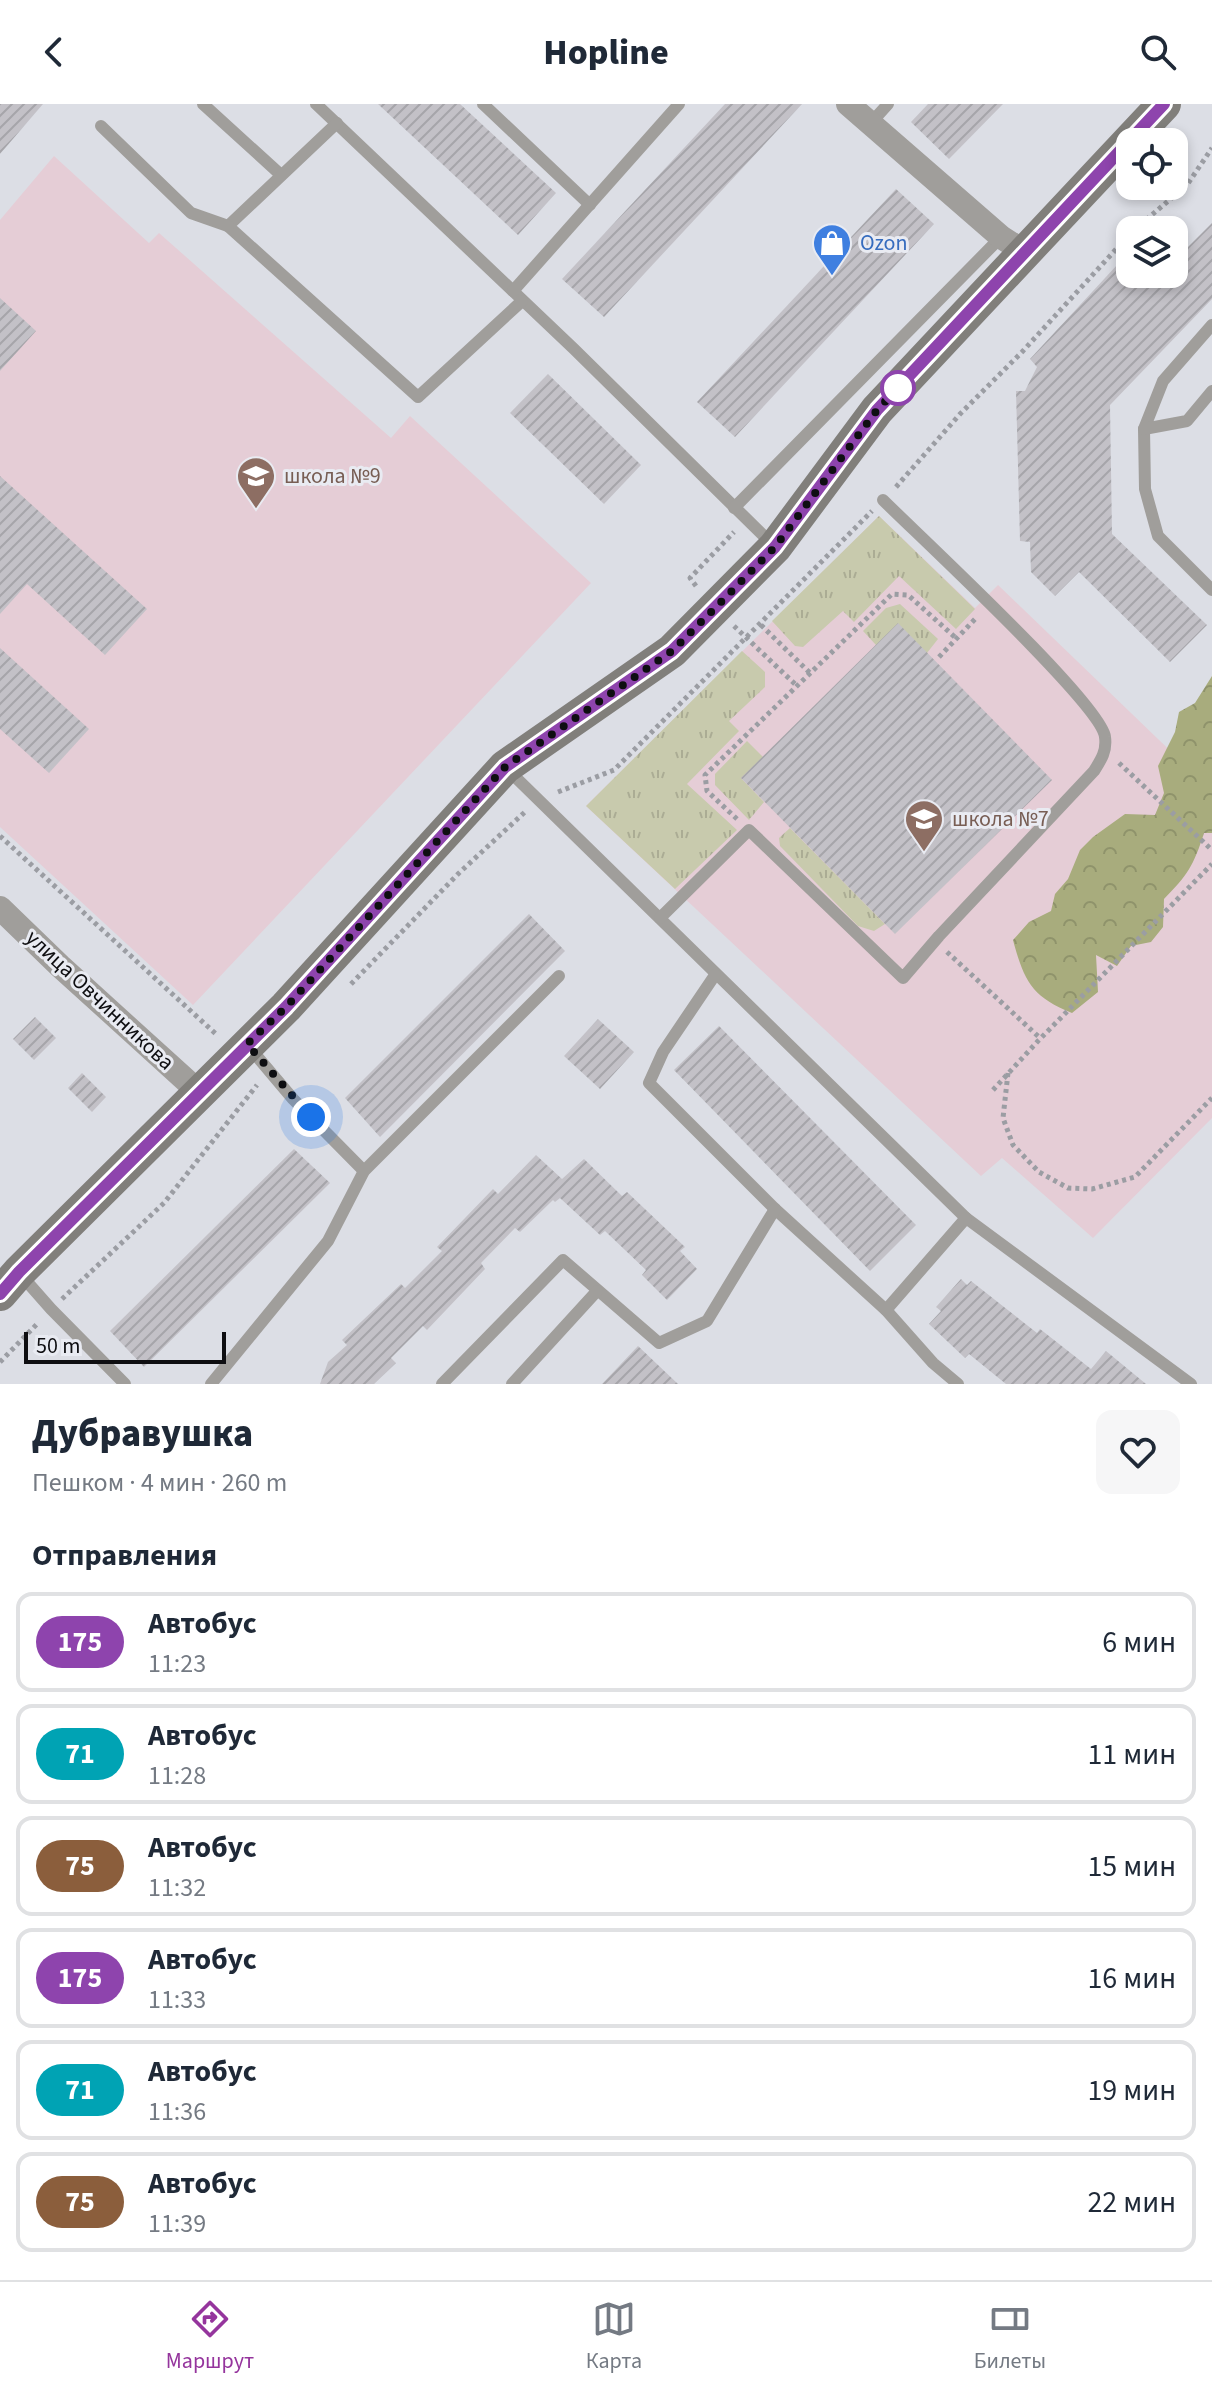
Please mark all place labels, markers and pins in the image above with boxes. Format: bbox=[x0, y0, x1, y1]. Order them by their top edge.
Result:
shop icon: Ozon bbox=[811, 222, 853, 277]
place label: Ozon bbox=[860, 227, 908, 259]
unlabelled marker bbox=[881, 371, 915, 405]
school or university icon: школа №9 bbox=[235, 455, 277, 510]
place label: школа №9 bbox=[284, 460, 381, 492]
school or university icon: школа №7 bbox=[903, 798, 945, 853]
place label: школа №7 bbox=[952, 803, 1049, 835]

